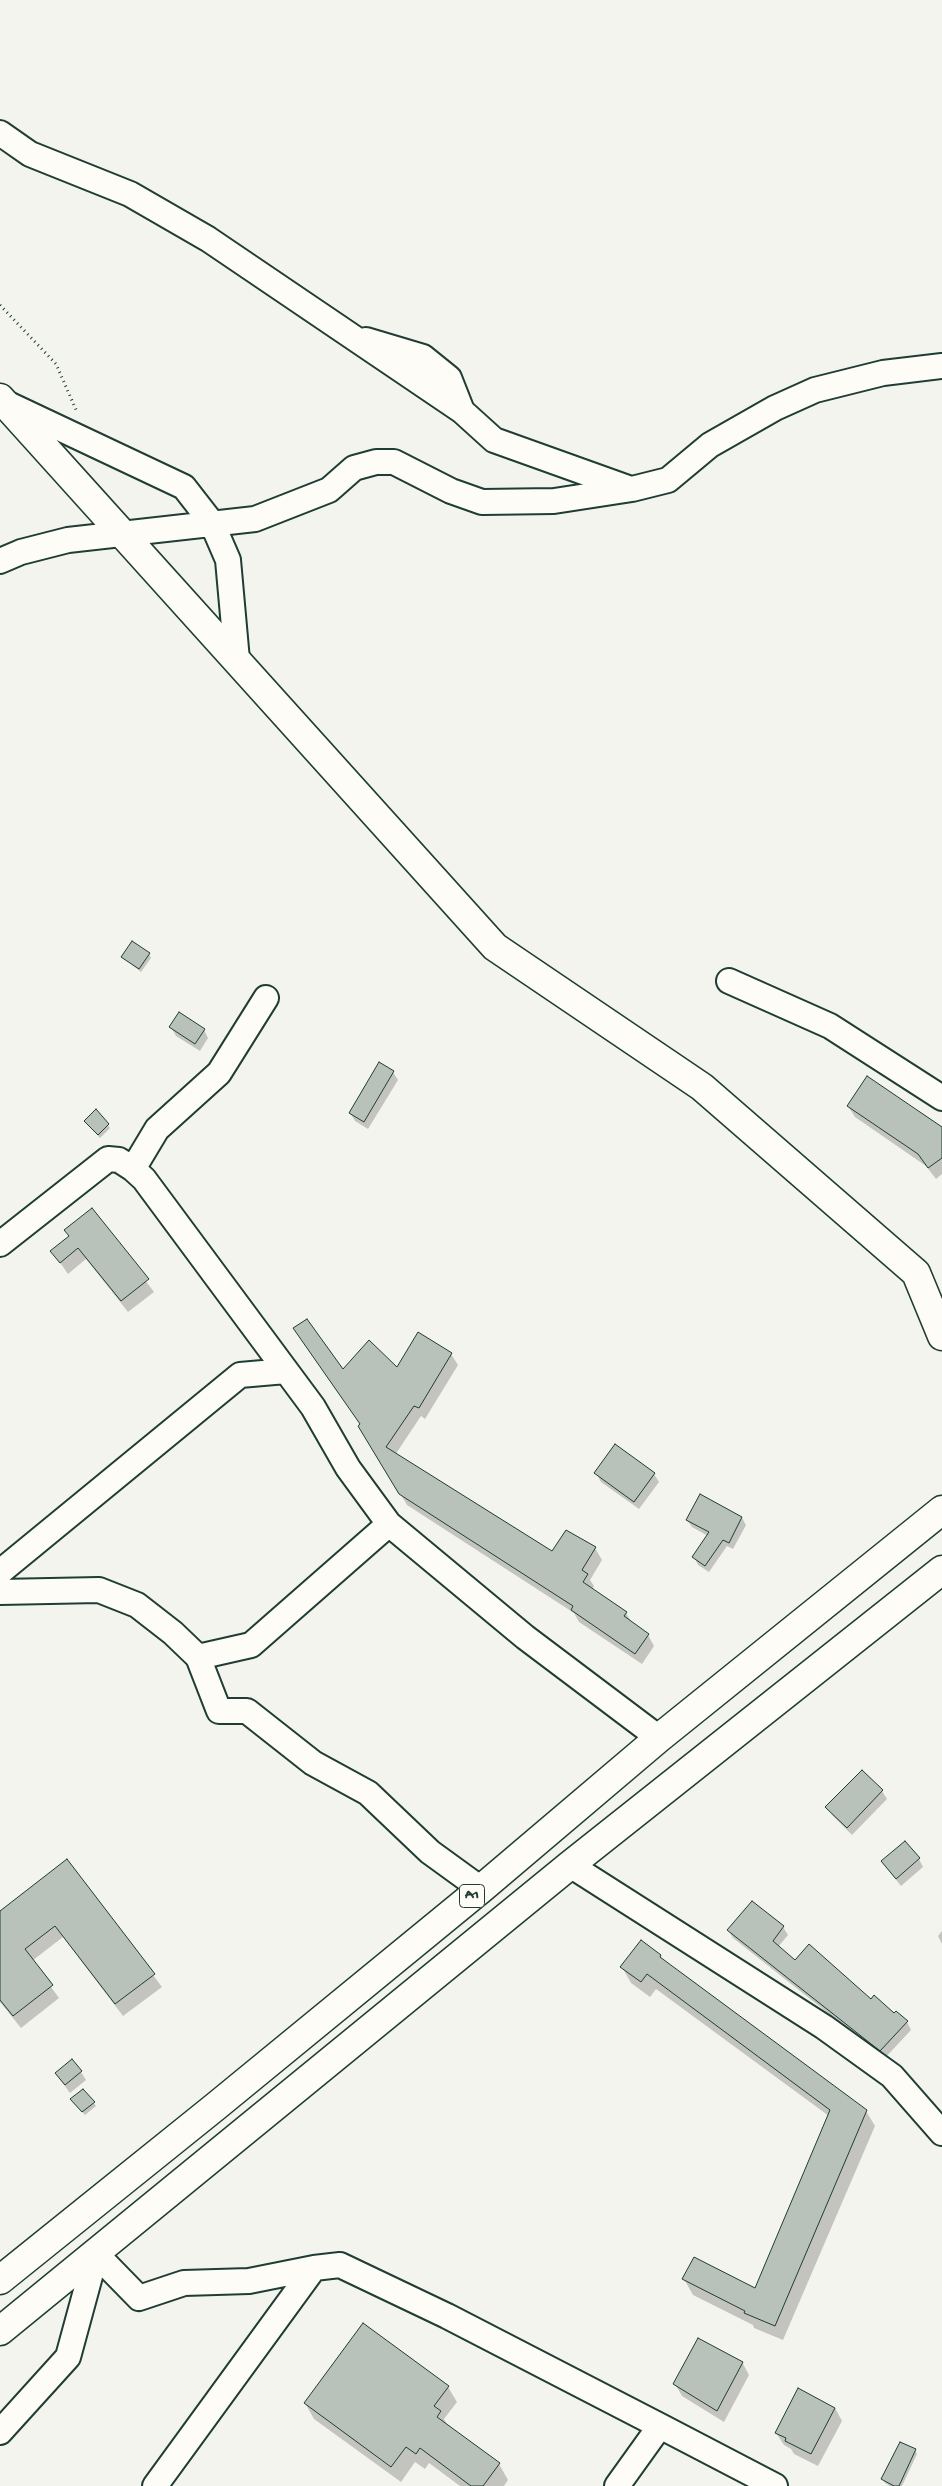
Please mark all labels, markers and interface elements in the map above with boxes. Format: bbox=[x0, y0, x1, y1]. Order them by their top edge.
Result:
road number: A1 bbox=[460, 1884, 484, 1908]

